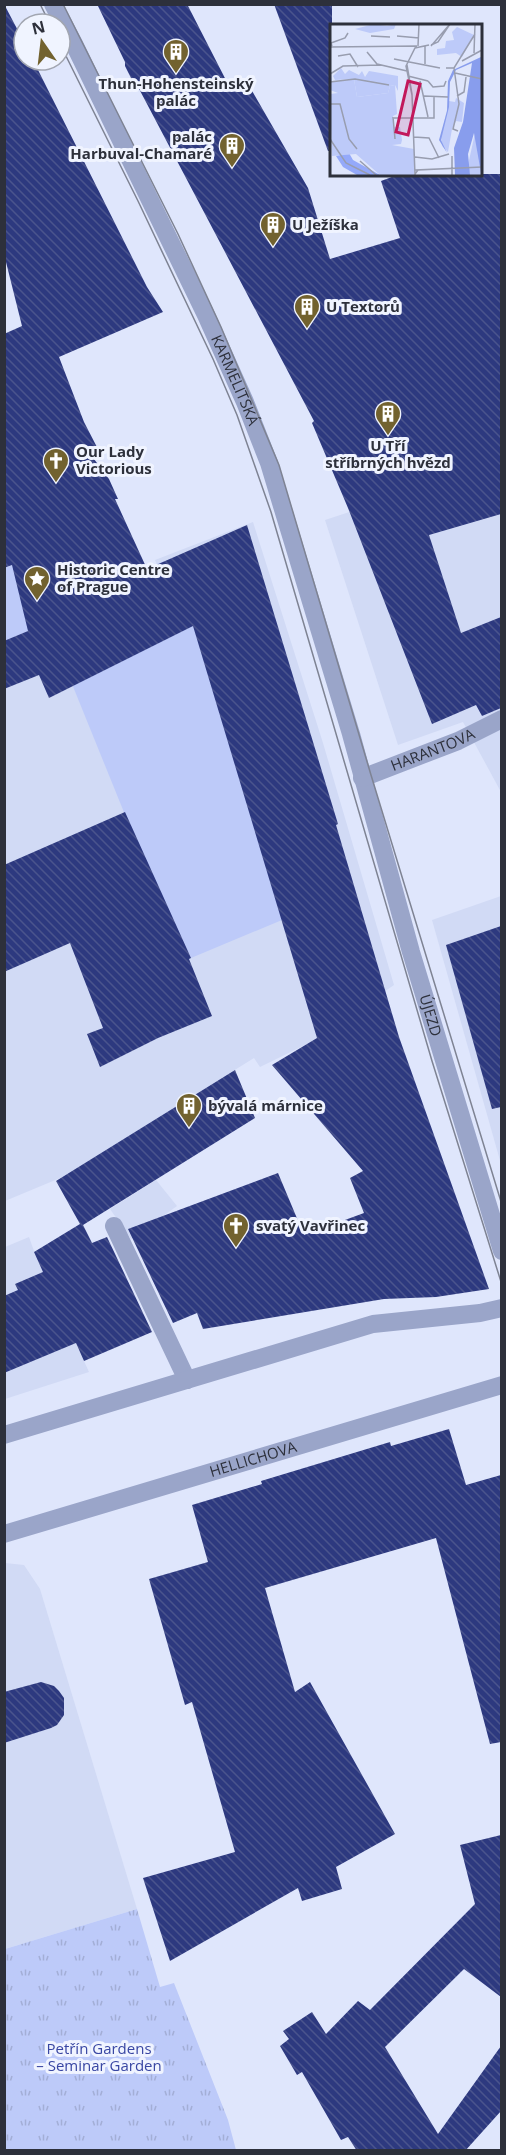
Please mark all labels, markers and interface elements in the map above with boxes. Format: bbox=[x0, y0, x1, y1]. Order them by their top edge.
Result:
north arrow bbox=[12, 12, 72, 72]
text: N bbox=[29, 15, 47, 40]
inset map bbox=[330, 24, 482, 176]
building icon: Thun-Hohensteinský palác bbox=[161, 37, 191, 75]
place label: Thun-Hohensteinský palác bbox=[99, 73, 254, 110]
place label: palác Harbuval-Chamaré bbox=[70, 126, 212, 163]
building icon: palác Harbuval-Chamaré bbox=[217, 131, 247, 169]
building icon: U Ježíška bbox=[258, 210, 288, 248]
place label: U Ježíška bbox=[292, 214, 359, 234]
building icon: U Textorů bbox=[292, 292, 322, 330]
place label: U Textorů bbox=[326, 296, 400, 316]
street label: KARMELITSKÁ bbox=[207, 331, 264, 429]
building icon: U Tří stříbrných hvězd bbox=[373, 399, 403, 437]
place label: U Tří stříbrných hvězd bbox=[325, 435, 451, 472]
place label: Our Lady Victorious bbox=[76, 441, 152, 478]
church icon: Our Lady Victorious bbox=[41, 446, 71, 484]
place label: Historic Centre of Prague bbox=[57, 559, 170, 596]
place icon: Historic Centre of Prague bbox=[22, 564, 52, 602]
street label: HARANTOVA bbox=[387, 723, 478, 775]
street label: ÚJEZD bbox=[415, 992, 447, 1038]
building icon: bývalá márnice bbox=[174, 1091, 204, 1129]
place label: bývalá márnice bbox=[208, 1095, 323, 1115]
church icon: svatý Vavřinec bbox=[221, 1211, 251, 1249]
place label: svatý Vavřinec bbox=[256, 1215, 365, 1235]
street label: HELLICHOVA bbox=[207, 1436, 299, 1481]
park label: Petřín Gardens – Seminar Garden bbox=[36, 2038, 162, 2075]

